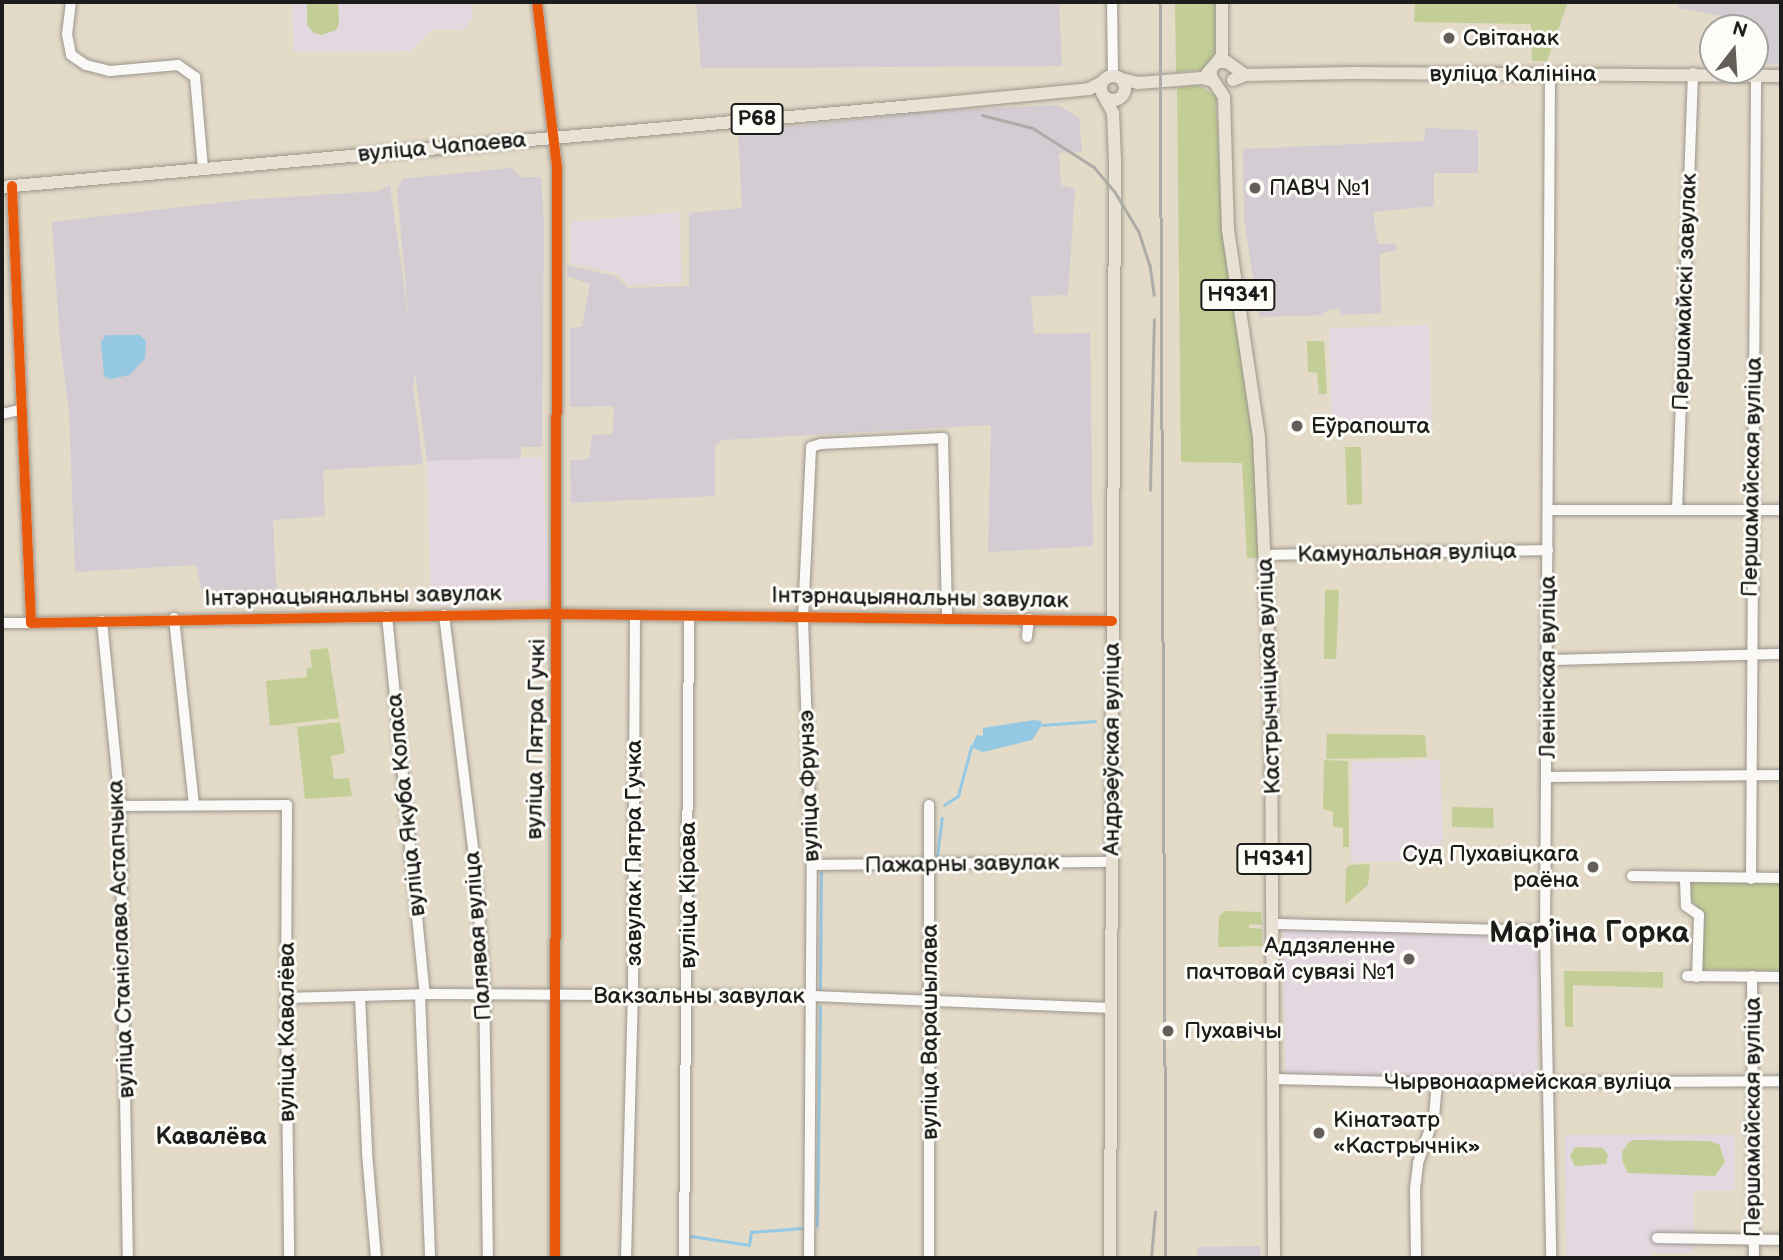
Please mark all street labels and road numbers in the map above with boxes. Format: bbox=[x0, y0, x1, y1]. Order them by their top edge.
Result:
street label: вуліца Калініна bbox=[1429, 60, 1597, 88]
road number: Р68 bbox=[729, 102, 785, 136]
street label: вуліца Чапаева bbox=[357, 126, 527, 168]
street label: Першамайскі завулак bbox=[1667, 173, 1703, 411]
road number: Н9341 bbox=[1200, 278, 1276, 312]
street label: Першамайская вуліца bbox=[1736, 357, 1768, 597]
street label: Камунальная вуліца bbox=[1297, 537, 1517, 569]
street label: Кастрычніцкая вуліца bbox=[1251, 557, 1287, 795]
street label: Ленінская вуліца bbox=[1534, 575, 1562, 759]
street label: Інтэрнацыянальны завулак bbox=[204, 580, 502, 612]
street label: Інтэрнацыянальны завулак bbox=[771, 582, 1069, 614]
street label: вуліца Пятра Гучкі bbox=[520, 638, 552, 840]
street label: Андрэеўская вуліца bbox=[1098, 642, 1126, 856]
street label: вуліца Якуба Коласа bbox=[381, 692, 431, 918]
street label: вуліца Фрунзэ bbox=[793, 710, 825, 862]
street label: завулак Пятра Гучка bbox=[620, 740, 648, 966]
street label: вуліца Станіслава Астапчыка bbox=[102, 779, 140, 1099]
street label: вуліца Кірава bbox=[674, 821, 702, 969]
road number: Н9341 bbox=[1236, 842, 1312, 876]
street label: Пажарны завулак bbox=[864, 849, 1060, 879]
street label: Палявая вуліца bbox=[458, 850, 498, 1022]
street label: вуліца Варашылава bbox=[916, 924, 944, 1140]
street label: вуліца Кавалёва bbox=[273, 942, 301, 1122]
street label: Вакзальны завулак bbox=[593, 982, 805, 1010]
street label: Першамайская вуліца bbox=[1739, 997, 1767, 1237]
street label: Чырвонаармейская вуліца bbox=[1384, 1068, 1672, 1096]

